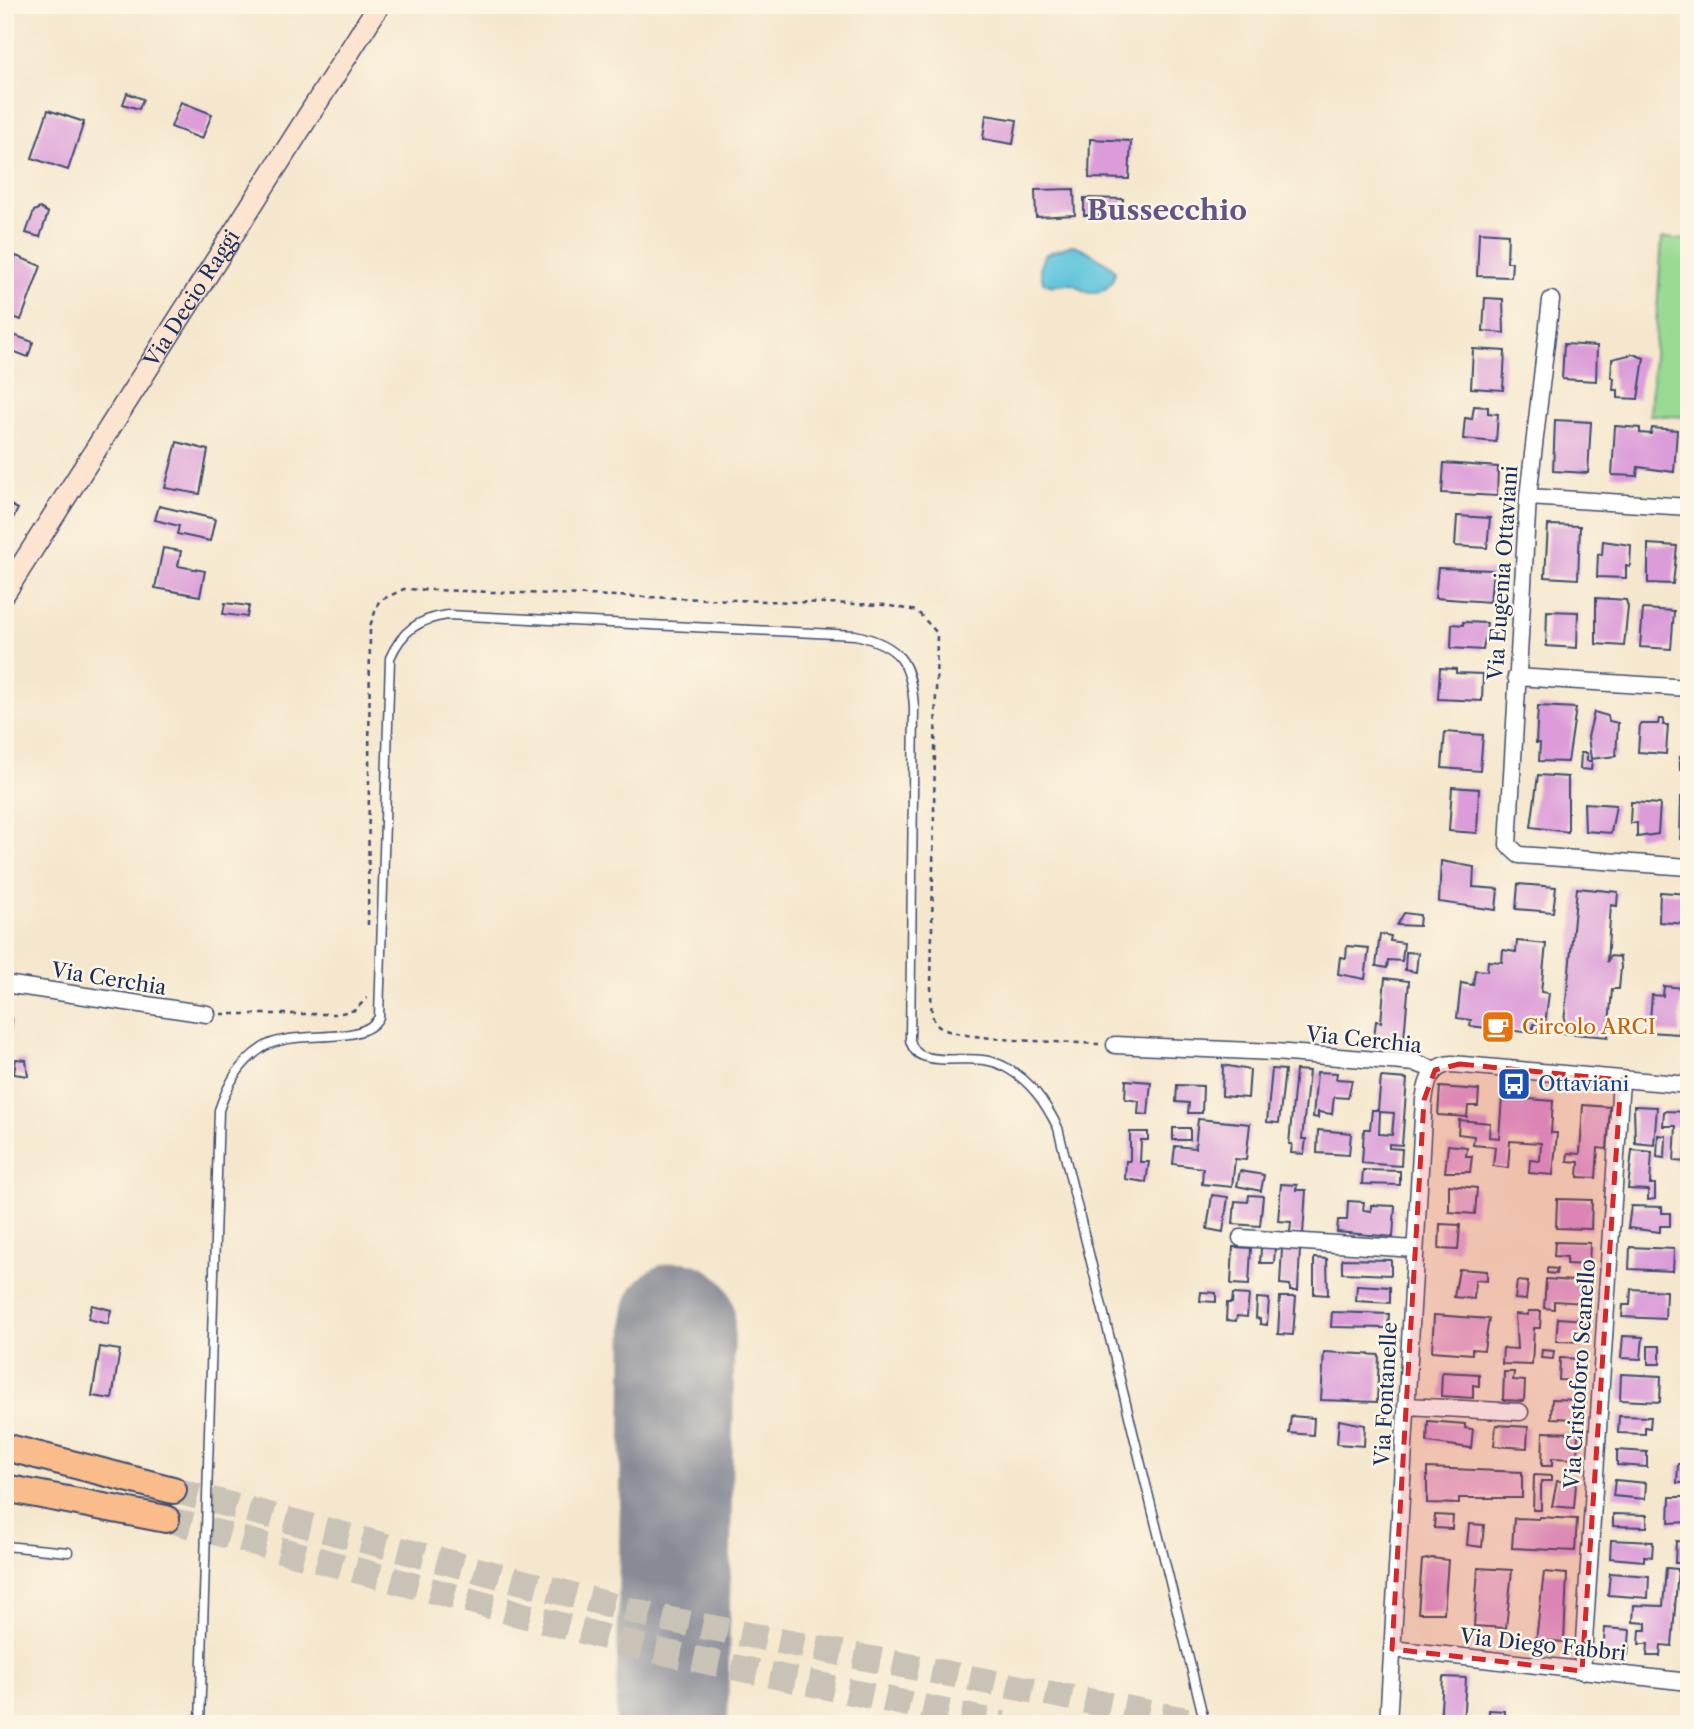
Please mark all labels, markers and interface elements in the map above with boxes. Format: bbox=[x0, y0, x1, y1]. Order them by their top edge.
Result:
district label: Bussecchio bbox=[1087, 193, 1247, 227]
street label: Via Decio Raggi bbox=[138, 225, 244, 372]
street label: Via Eugenia Ottaviani bbox=[1482, 465, 1522, 682]
street label: Via Cerchia bbox=[49, 957, 169, 1000]
cafe icon: Circolo ARCI bbox=[1479, 1008, 1517, 1046]
place label: Circolo ARCI bbox=[1522, 1014, 1656, 1039]
street label: Via Cerchia bbox=[1304, 1021, 1424, 1058]
bus stop icon: Ottaviani bbox=[1495, 1065, 1533, 1103]
place label: Ottaviani bbox=[1538, 1071, 1629, 1096]
street label: Via Cristoforo Scanello bbox=[1559, 1258, 1600, 1491]
street label: Via Fontanelle bbox=[1369, 1321, 1402, 1468]
street label: Via Diego Fabbri bbox=[1458, 1623, 1627, 1666]

